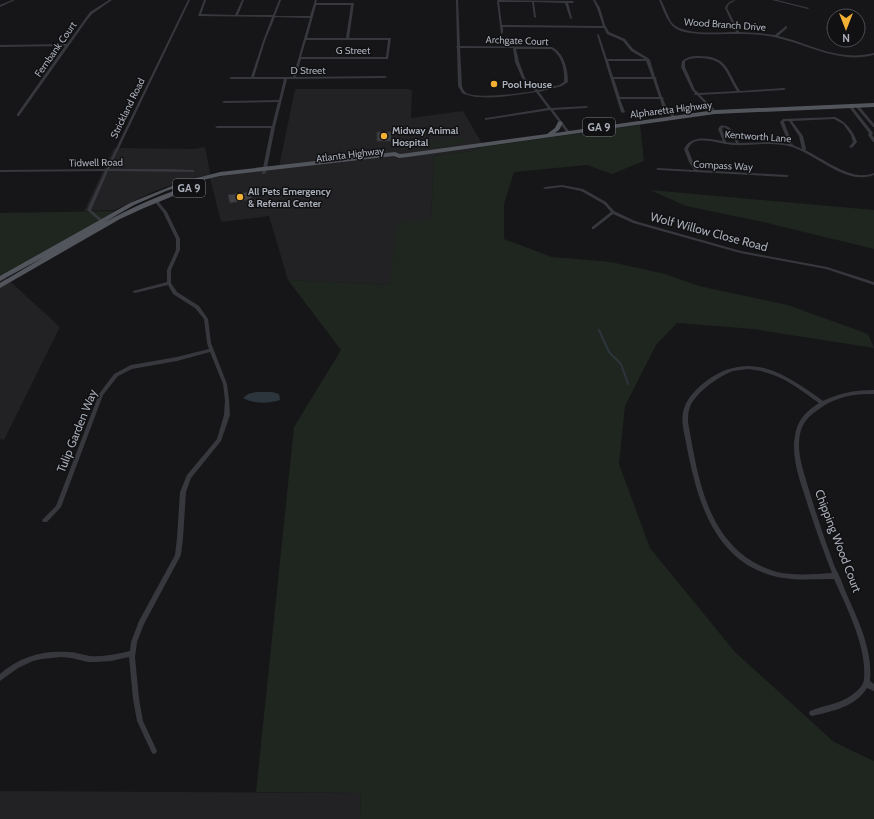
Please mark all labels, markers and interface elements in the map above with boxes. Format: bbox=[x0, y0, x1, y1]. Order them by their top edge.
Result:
north arrow bbox=[826, 8, 866, 48]
street label: Wood Branch Drive bbox=[684, 15, 766, 34]
street label: Fernbank Court bbox=[32, 19, 80, 79]
text: N bbox=[842, 31, 850, 45]
street label: Archgate Court bbox=[485, 33, 549, 48]
street label: G Street bbox=[336, 44, 371, 57]
street label: D Street bbox=[290, 64, 326, 77]
street label: Strickland Road bbox=[107, 76, 148, 141]
place label: Pool House bbox=[502, 78, 552, 91]
marker: Pool House bbox=[489, 79, 499, 89]
street label: Alpharetta Highway bbox=[629, 98, 713, 121]
road number: GA 9 bbox=[583, 118, 615, 136]
place label: Midway Animal Hospital bbox=[392, 124, 459, 149]
street label: Kentworth Lane bbox=[724, 128, 792, 145]
marker: Midway Animal Hospital bbox=[379, 131, 389, 141]
street label: Atlanta Highway bbox=[315, 144, 385, 165]
street label: Tidwell Road bbox=[69, 156, 123, 169]
street label: Compass Way bbox=[693, 157, 753, 174]
road number: GA 9 bbox=[173, 179, 205, 197]
place label: All Pets Emergency & Referral Center bbox=[248, 185, 332, 210]
marker: All Pets Emergency & Referral Center bbox=[235, 192, 245, 202]
street label: Wolf Willow Close Road bbox=[649, 209, 770, 254]
street label: Tulip Garden Way bbox=[53, 387, 100, 475]
street label: Chipping Wood Court bbox=[812, 487, 865, 594]

